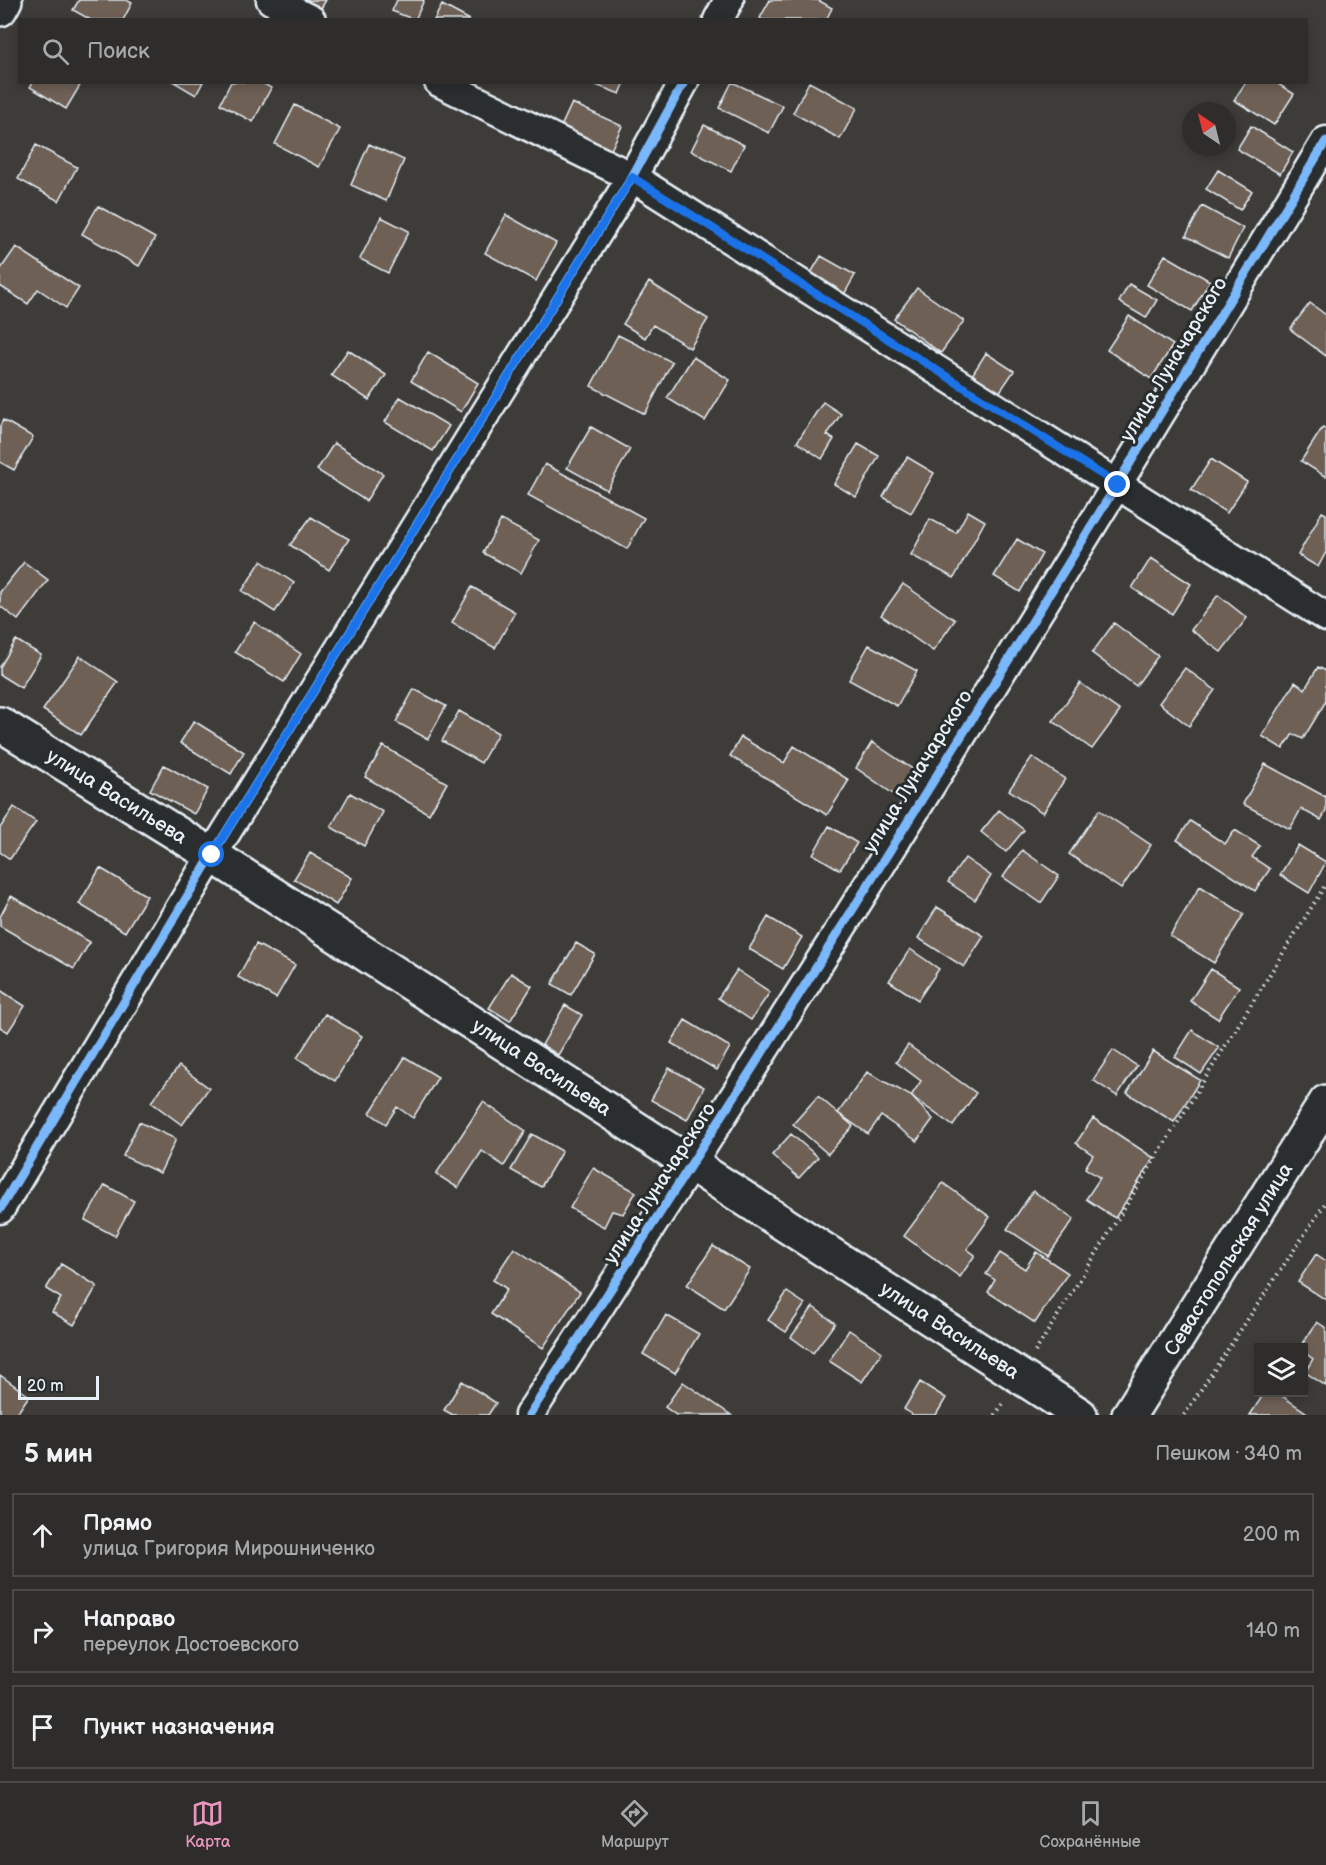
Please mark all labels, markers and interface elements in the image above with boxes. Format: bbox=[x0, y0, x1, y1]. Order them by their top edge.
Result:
search box bbox=[18, 18, 1308, 84]
icon: search bbox=[39, 35, 72, 68]
text: Поиск bbox=[87, 38, 150, 65]
north arrow bbox=[1182, 102, 1236, 156]
street label: улица Луначарского bbox=[1115, 273, 1232, 446]
route end bbox=[1104, 471, 1130, 497]
street label: улица Луначарского bbox=[858, 686, 978, 857]
street label: улица Васильева bbox=[42, 744, 191, 850]
route start bbox=[198, 841, 224, 867]
street label: улица Васильева bbox=[467, 1014, 616, 1122]
street label: улица Луначарского bbox=[599, 1098, 721, 1269]
street label: Севастопольская улица bbox=[1160, 1158, 1298, 1360]
street label: улица Васильева bbox=[875, 1277, 1024, 1385]
map controls bbox=[1254, 1343, 1308, 1397]
button: layers bbox=[1254, 1343, 1308, 1397]
scale bar bbox=[18, 1373, 99, 1400]
text: 20 m bbox=[27, 1377, 63, 1396]
text: 5 мин bbox=[24, 1439, 93, 1470]
text: Пешком · 340 m bbox=[1155, 1442, 1302, 1466]
text: Прямо bbox=[83, 1510, 152, 1537]
icon: ahead bbox=[26, 1519, 59, 1552]
text: 200 m bbox=[1243, 1523, 1300, 1547]
text: улица Григория Мирошниченко bbox=[83, 1537, 375, 1561]
text: Направо bbox=[83, 1606, 175, 1633]
icon: right bbox=[26, 1615, 59, 1648]
text: 140 m bbox=[1246, 1619, 1300, 1643]
text: переулок Достоевского bbox=[83, 1633, 299, 1657]
icon: arrive bbox=[26, 1711, 59, 1744]
text: Пункт назначения bbox=[83, 1714, 275, 1741]
tab: Карта bbox=[185, 1797, 230, 1852]
tab: Маршрут bbox=[601, 1797, 669, 1852]
tab: Сохранённые bbox=[1040, 1797, 1141, 1852]

